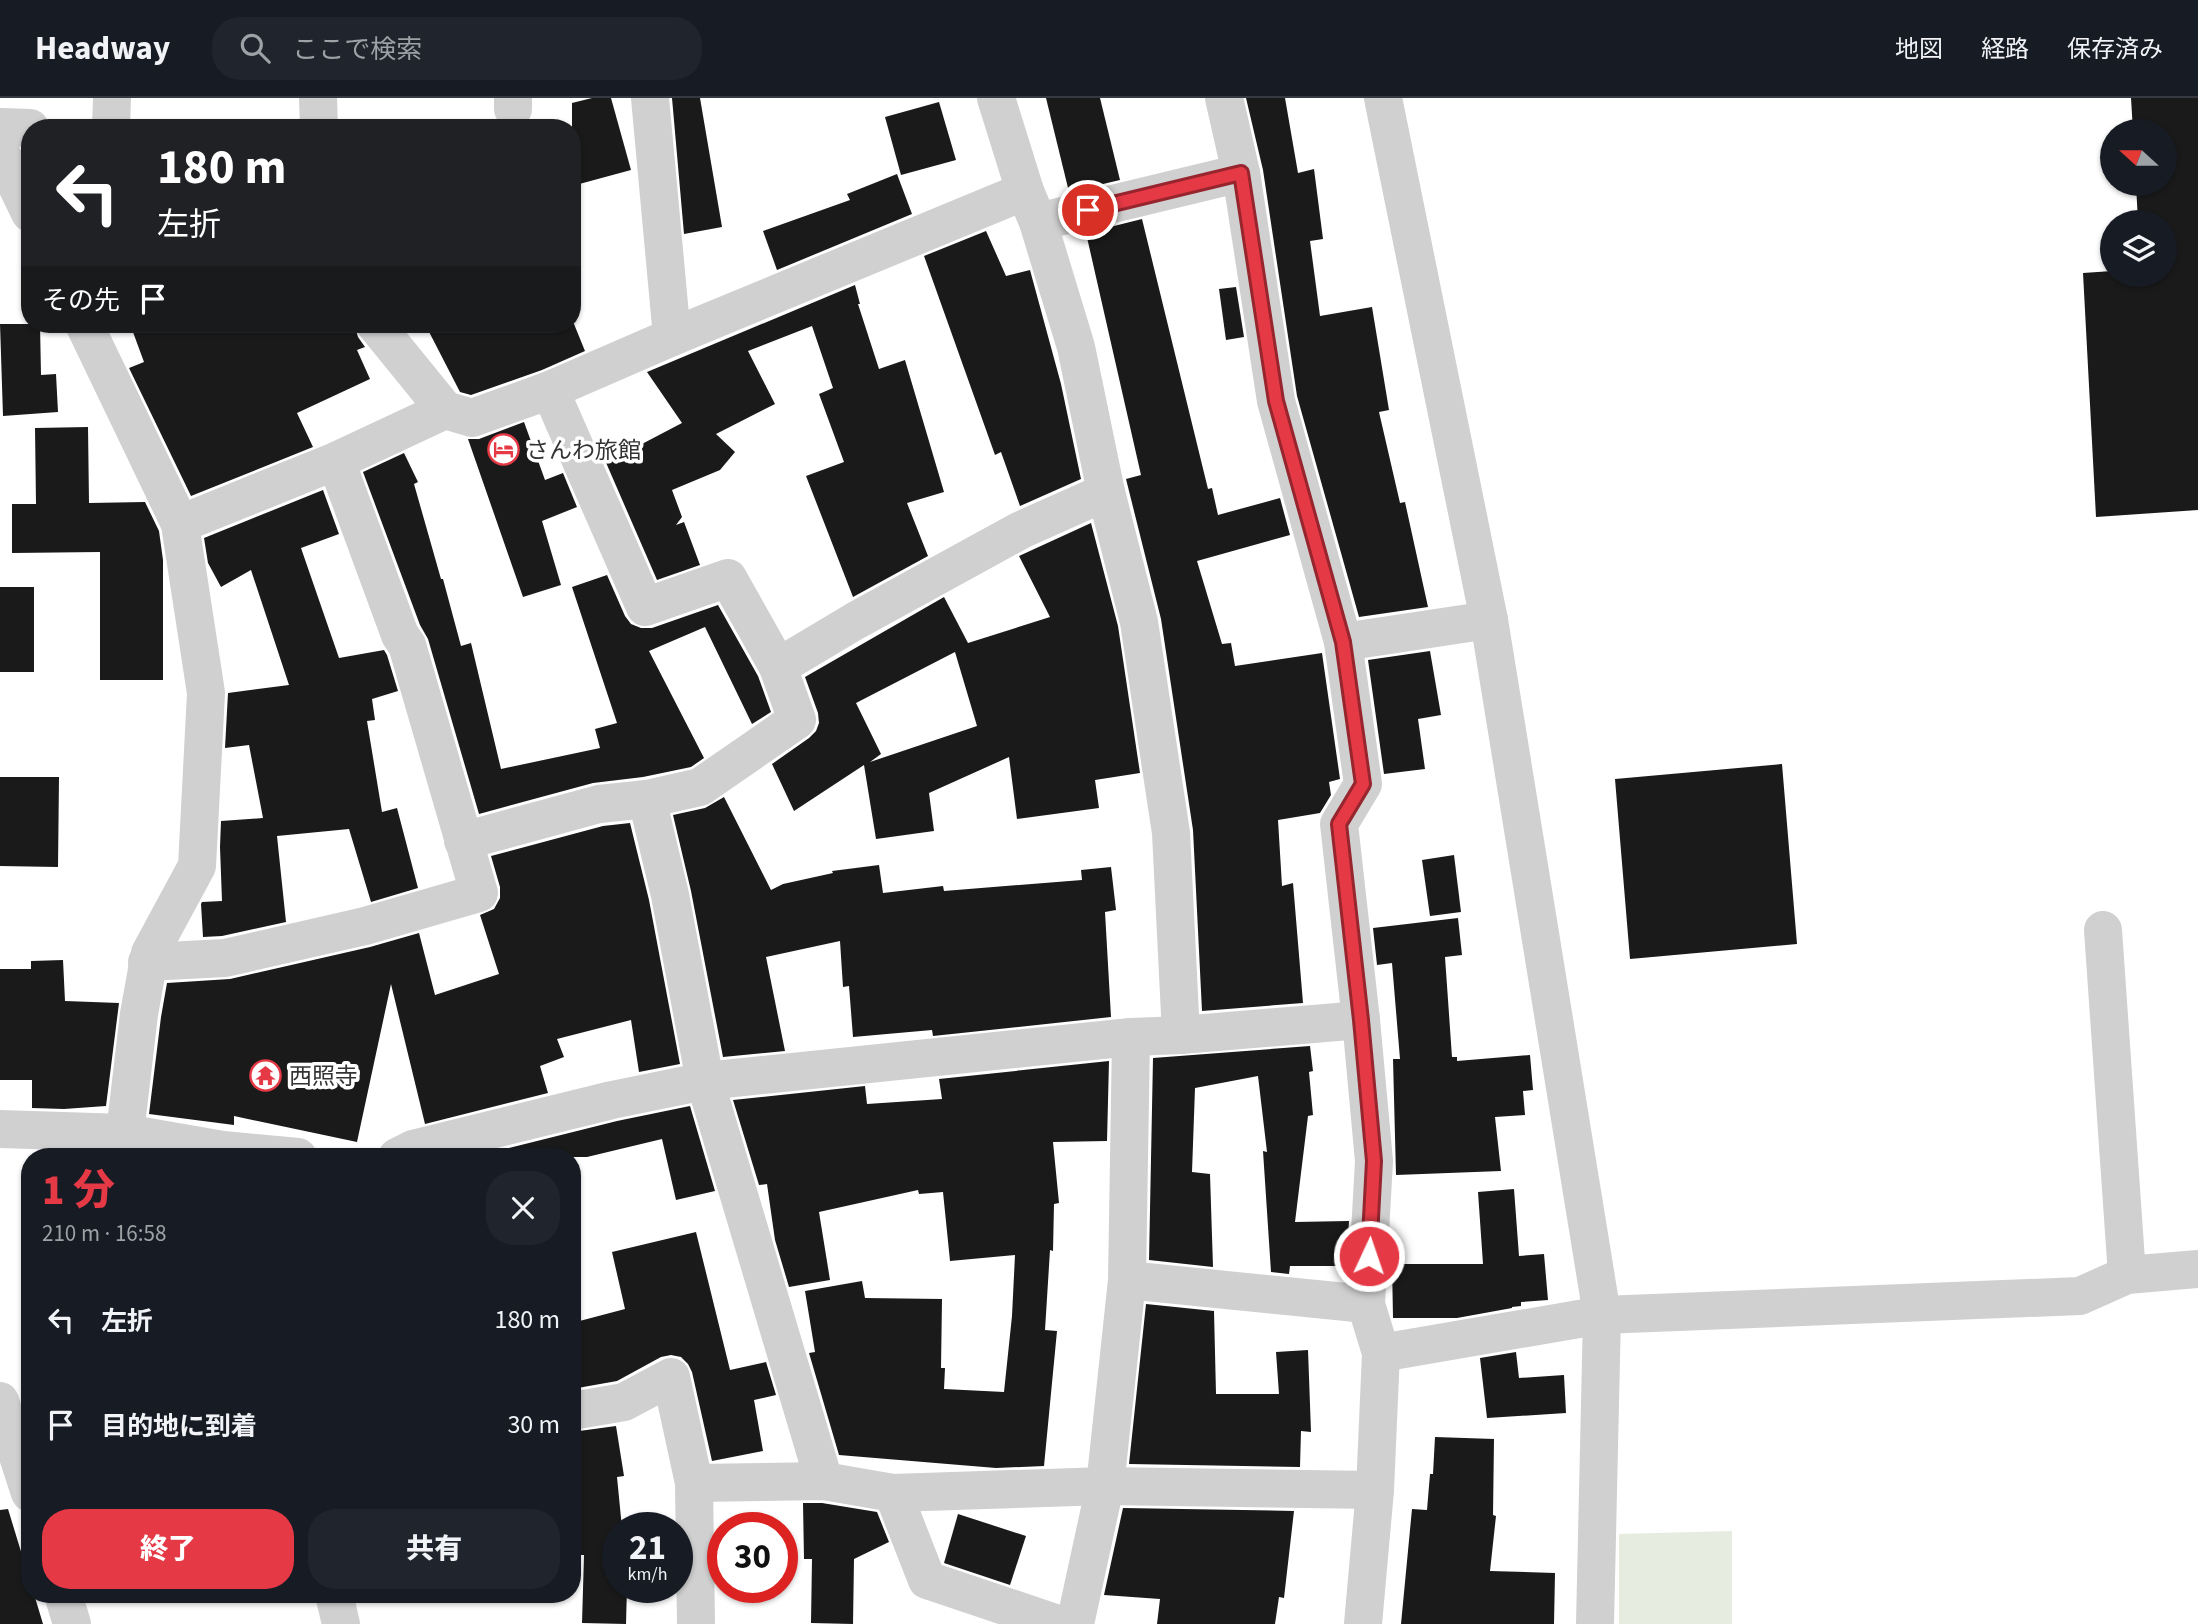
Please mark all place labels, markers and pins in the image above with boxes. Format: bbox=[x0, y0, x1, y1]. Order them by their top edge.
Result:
pin bbox=[1058, 180, 1118, 240]
hotel icon: さんわ旅館 bbox=[486, 433, 520, 467]
place label: さんわ旅館 bbox=[526, 434, 641, 467]
temple icon: 西照寺 bbox=[249, 1059, 283, 1093]
place label: 西照寺 bbox=[289, 1060, 358, 1093]

